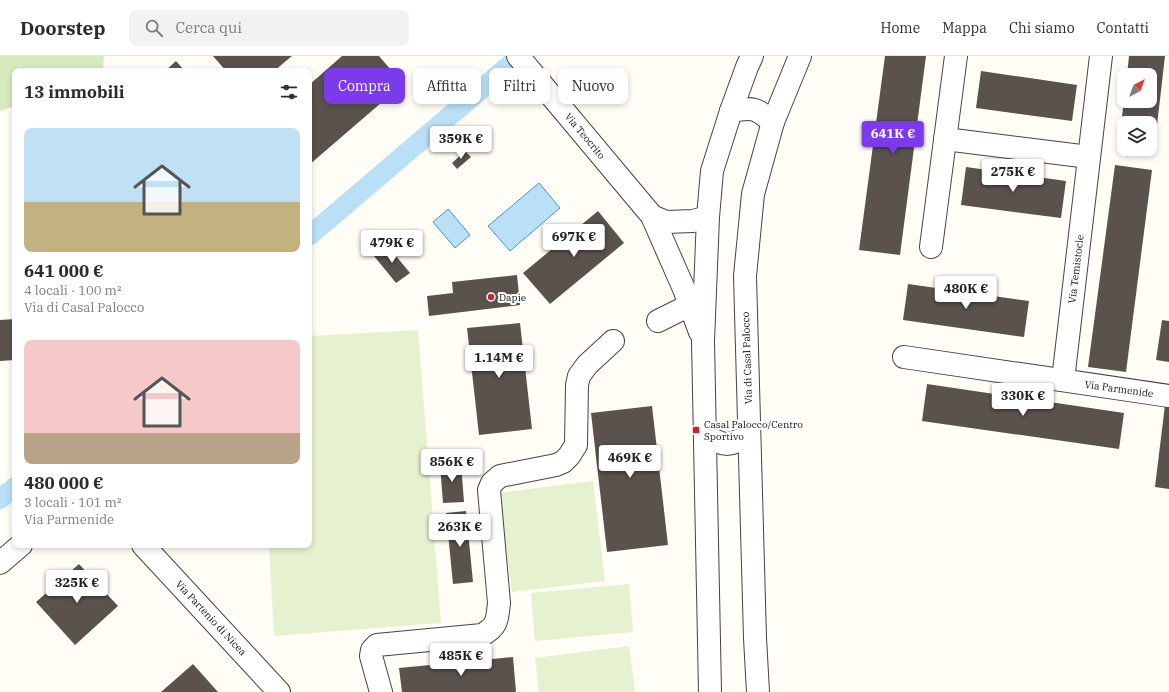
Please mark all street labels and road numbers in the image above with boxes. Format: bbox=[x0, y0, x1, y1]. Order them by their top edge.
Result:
street label: Via Teocrito bbox=[562, 110, 608, 162]
street label: Via Temistocle bbox=[1065, 234, 1087, 304]
street label: Via di Casal Palocco bbox=[739, 311, 755, 404]
street label: Via Parmenide bbox=[1084, 378, 1154, 400]
street label: Via Partenio di Nicea bbox=[173, 578, 250, 659]

